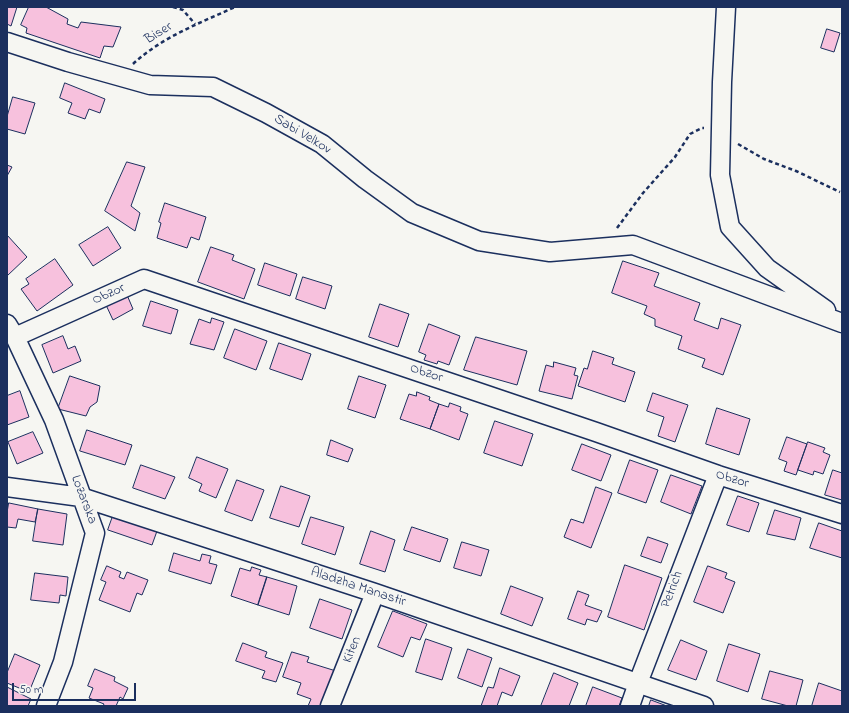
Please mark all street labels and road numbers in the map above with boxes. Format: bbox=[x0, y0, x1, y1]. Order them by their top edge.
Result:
street label: Biser bbox=[142, 19, 176, 49]
street label: Sabi Velkov bbox=[270, 111, 334, 159]
street label: Obzor bbox=[90, 280, 128, 310]
street label: Obzor bbox=[407, 361, 445, 387]
street label: Obzor bbox=[713, 467, 751, 493]
street label: Lozarska bbox=[66, 473, 100, 527]
street label: Aladzha Manastir bbox=[308, 565, 408, 611]
street label: Petrich bbox=[658, 569, 688, 611]
street label: Kiten bbox=[340, 634, 366, 666]

